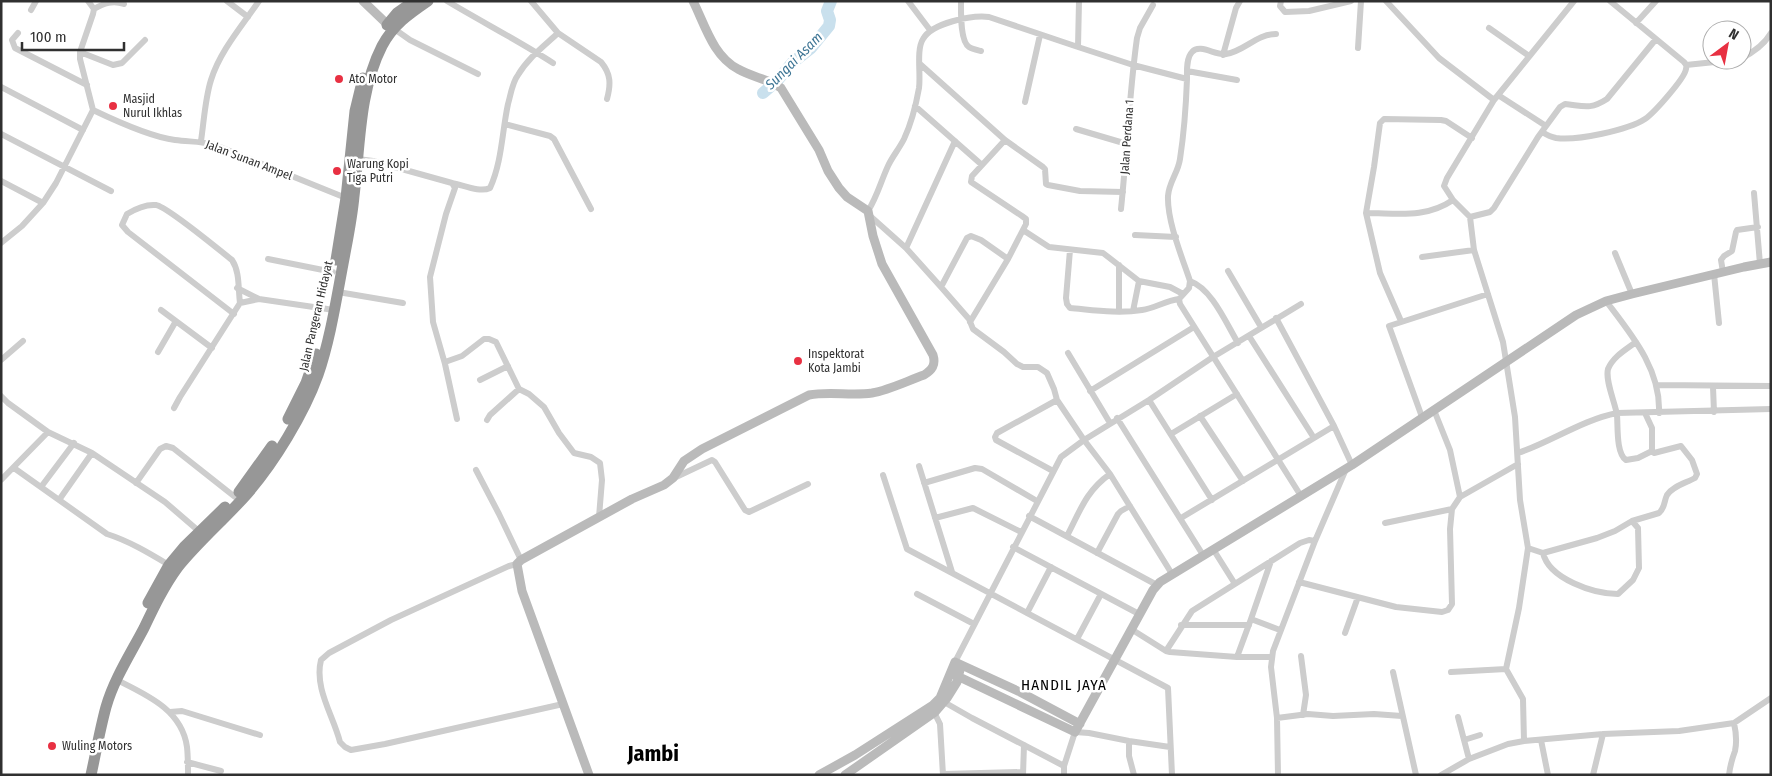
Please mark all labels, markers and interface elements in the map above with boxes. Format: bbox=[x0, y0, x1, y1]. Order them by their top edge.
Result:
scale bar bbox=[22, 20, 125, 52]
north arrow bbox=[1702, 20, 1752, 70]
text: N bbox=[1726, 25, 1742, 44]
text: 100 m bbox=[30, 28, 67, 46]
water label: Sungai Asam bbox=[761, 29, 826, 94]
place label: Ato Motor bbox=[349, 72, 398, 86]
marker: Ato Motor bbox=[333, 73, 345, 85]
place label: Masjid Nurul Ikhlas bbox=[123, 92, 182, 120]
street label: Jalan Perdana 1 bbox=[1117, 99, 1137, 175]
marker: Masjid Nurul Ikhlas bbox=[107, 100, 119, 112]
street label: Jalan Sunan Ampel bbox=[204, 137, 294, 183]
place label: Warung Kopi Tiga Putri bbox=[347, 157, 409, 185]
marker: Warung Kopi Tiga Putri bbox=[331, 165, 343, 177]
street label: Jalan Pangeran Hidayat bbox=[297, 259, 336, 372]
place label: Inspektorat Kota Jambi bbox=[808, 347, 864, 375]
marker: Inspektorat Kota Jambi bbox=[792, 355, 804, 367]
district label: HANDIL JAYA bbox=[1021, 676, 1107, 694]
place label: Wuling Motors bbox=[62, 739, 132, 753]
marker: Wuling Motors bbox=[46, 740, 58, 752]
district label: Jambi bbox=[626, 740, 679, 767]

